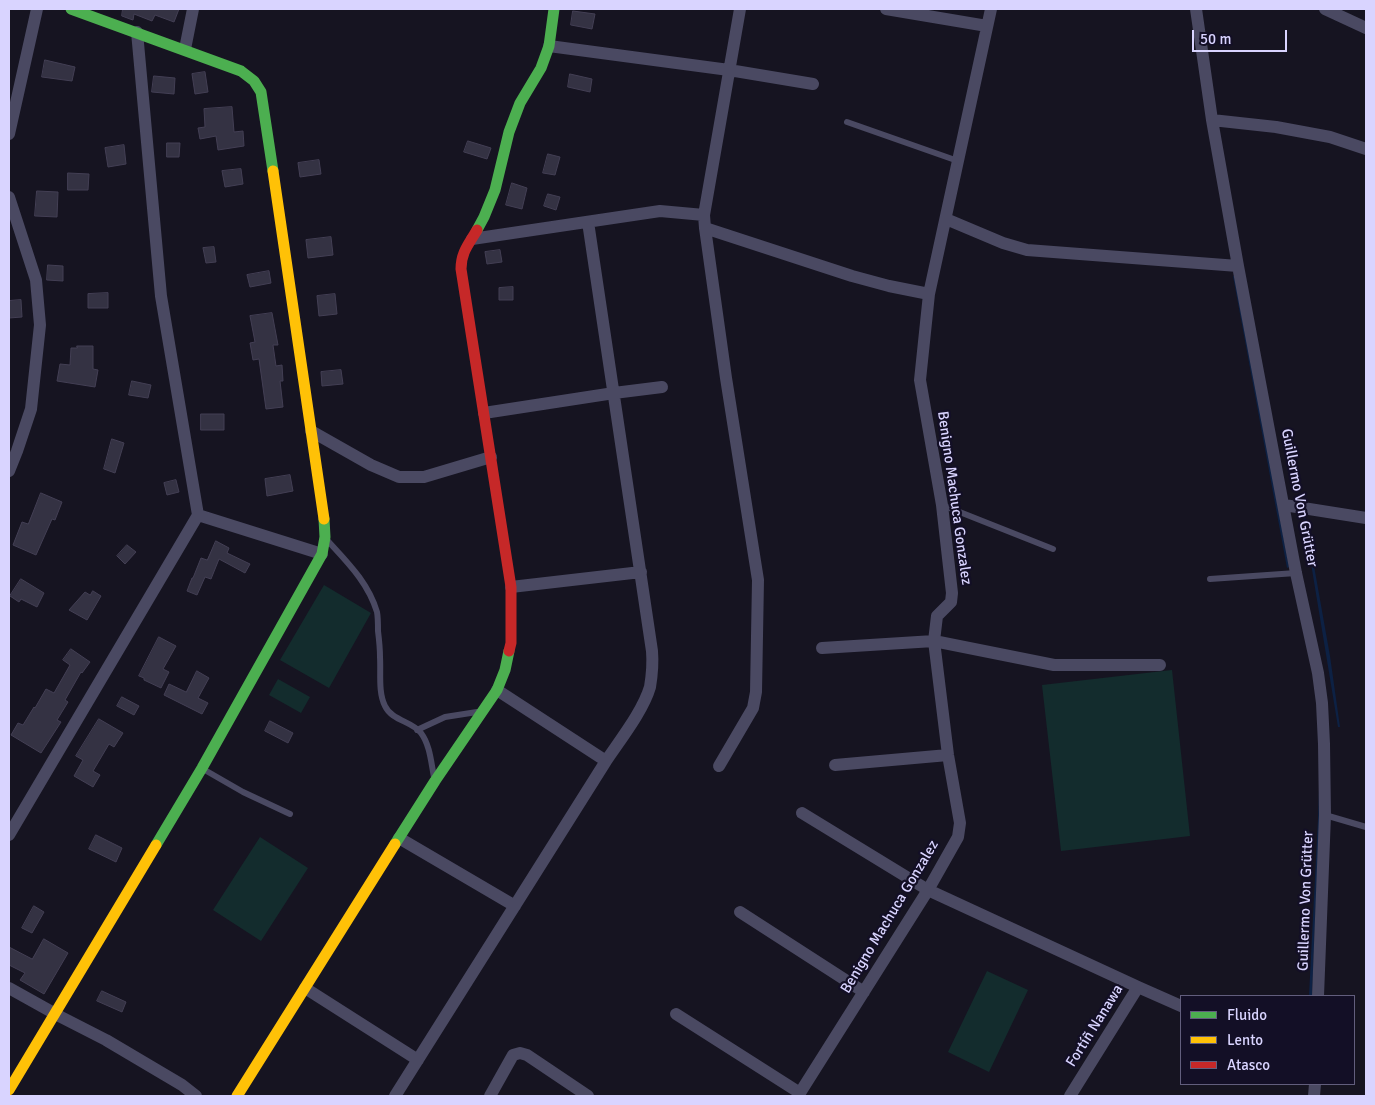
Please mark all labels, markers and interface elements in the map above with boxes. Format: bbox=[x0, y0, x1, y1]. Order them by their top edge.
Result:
scale bar bbox=[1195, 20, 1290, 52]
text: 50 m bbox=[1200, 30, 1231, 48]
street label: Benigno Machuca Gonzalez bbox=[933, 410, 975, 586]
street label: Guillermo Von Grütter bbox=[1277, 427, 1321, 569]
street label: Guillermo Von Grütter bbox=[1295, 831, 1317, 971]
street label: Benigno Machuca Gonzalez bbox=[837, 837, 943, 997]
street label: Fortíñ Nanawa bbox=[1063, 982, 1127, 1070]
legend bbox=[1180, 995, 1355, 1085]
text: Fluido bbox=[1227, 1006, 1267, 1024]
text: Lento bbox=[1227, 1031, 1263, 1049]
text: Atasco bbox=[1227, 1056, 1270, 1074]

